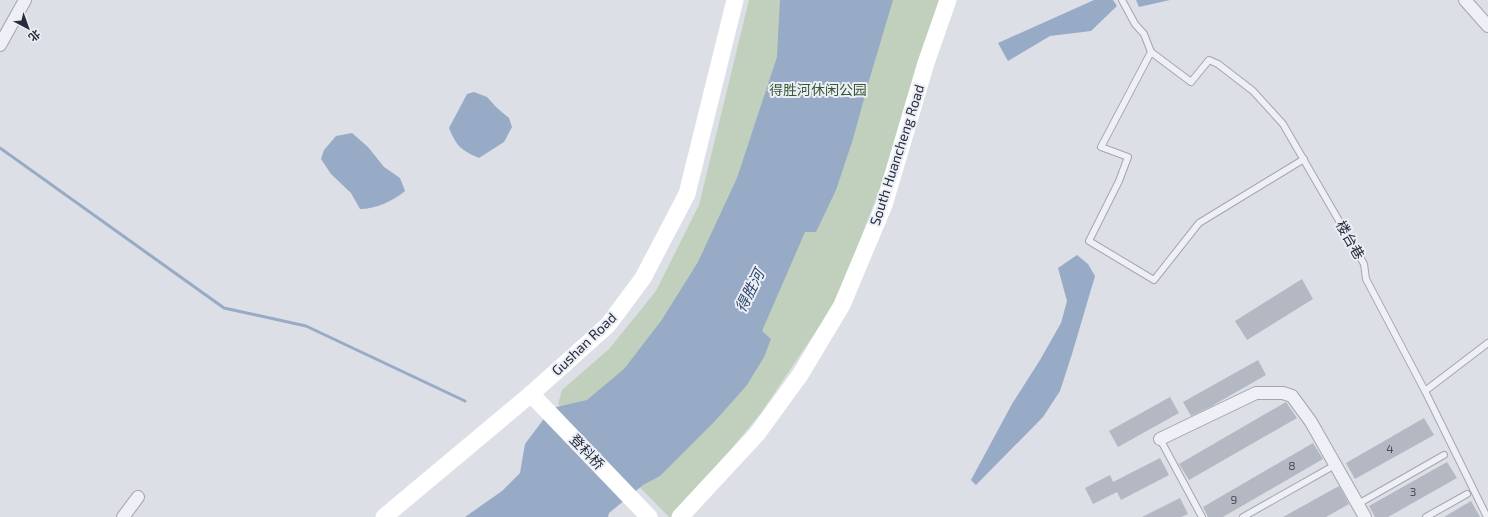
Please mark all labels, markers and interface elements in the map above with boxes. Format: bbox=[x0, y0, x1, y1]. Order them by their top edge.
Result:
north arrow bbox=[8, 8, 48, 48]
text: 北 bbox=[26, 27, 43, 44]
park label: 得胜河休闲公园 bbox=[769, 81, 867, 98]
street label: South Huancheng Road bbox=[866, 82, 927, 228]
street label: 楼台巷 bbox=[1333, 217, 1368, 262]
water label: 得胜河 bbox=[731, 264, 769, 315]
street label: Gushan Road bbox=[548, 309, 619, 379]
street label: 登科桥 bbox=[567, 431, 608, 473]
house number: 4 bbox=[1386, 441, 1394, 455]
house number: 8 bbox=[1288, 458, 1296, 472]
house number: 3 bbox=[1410, 484, 1416, 498]
house number: 9 bbox=[1231, 492, 1238, 506]

